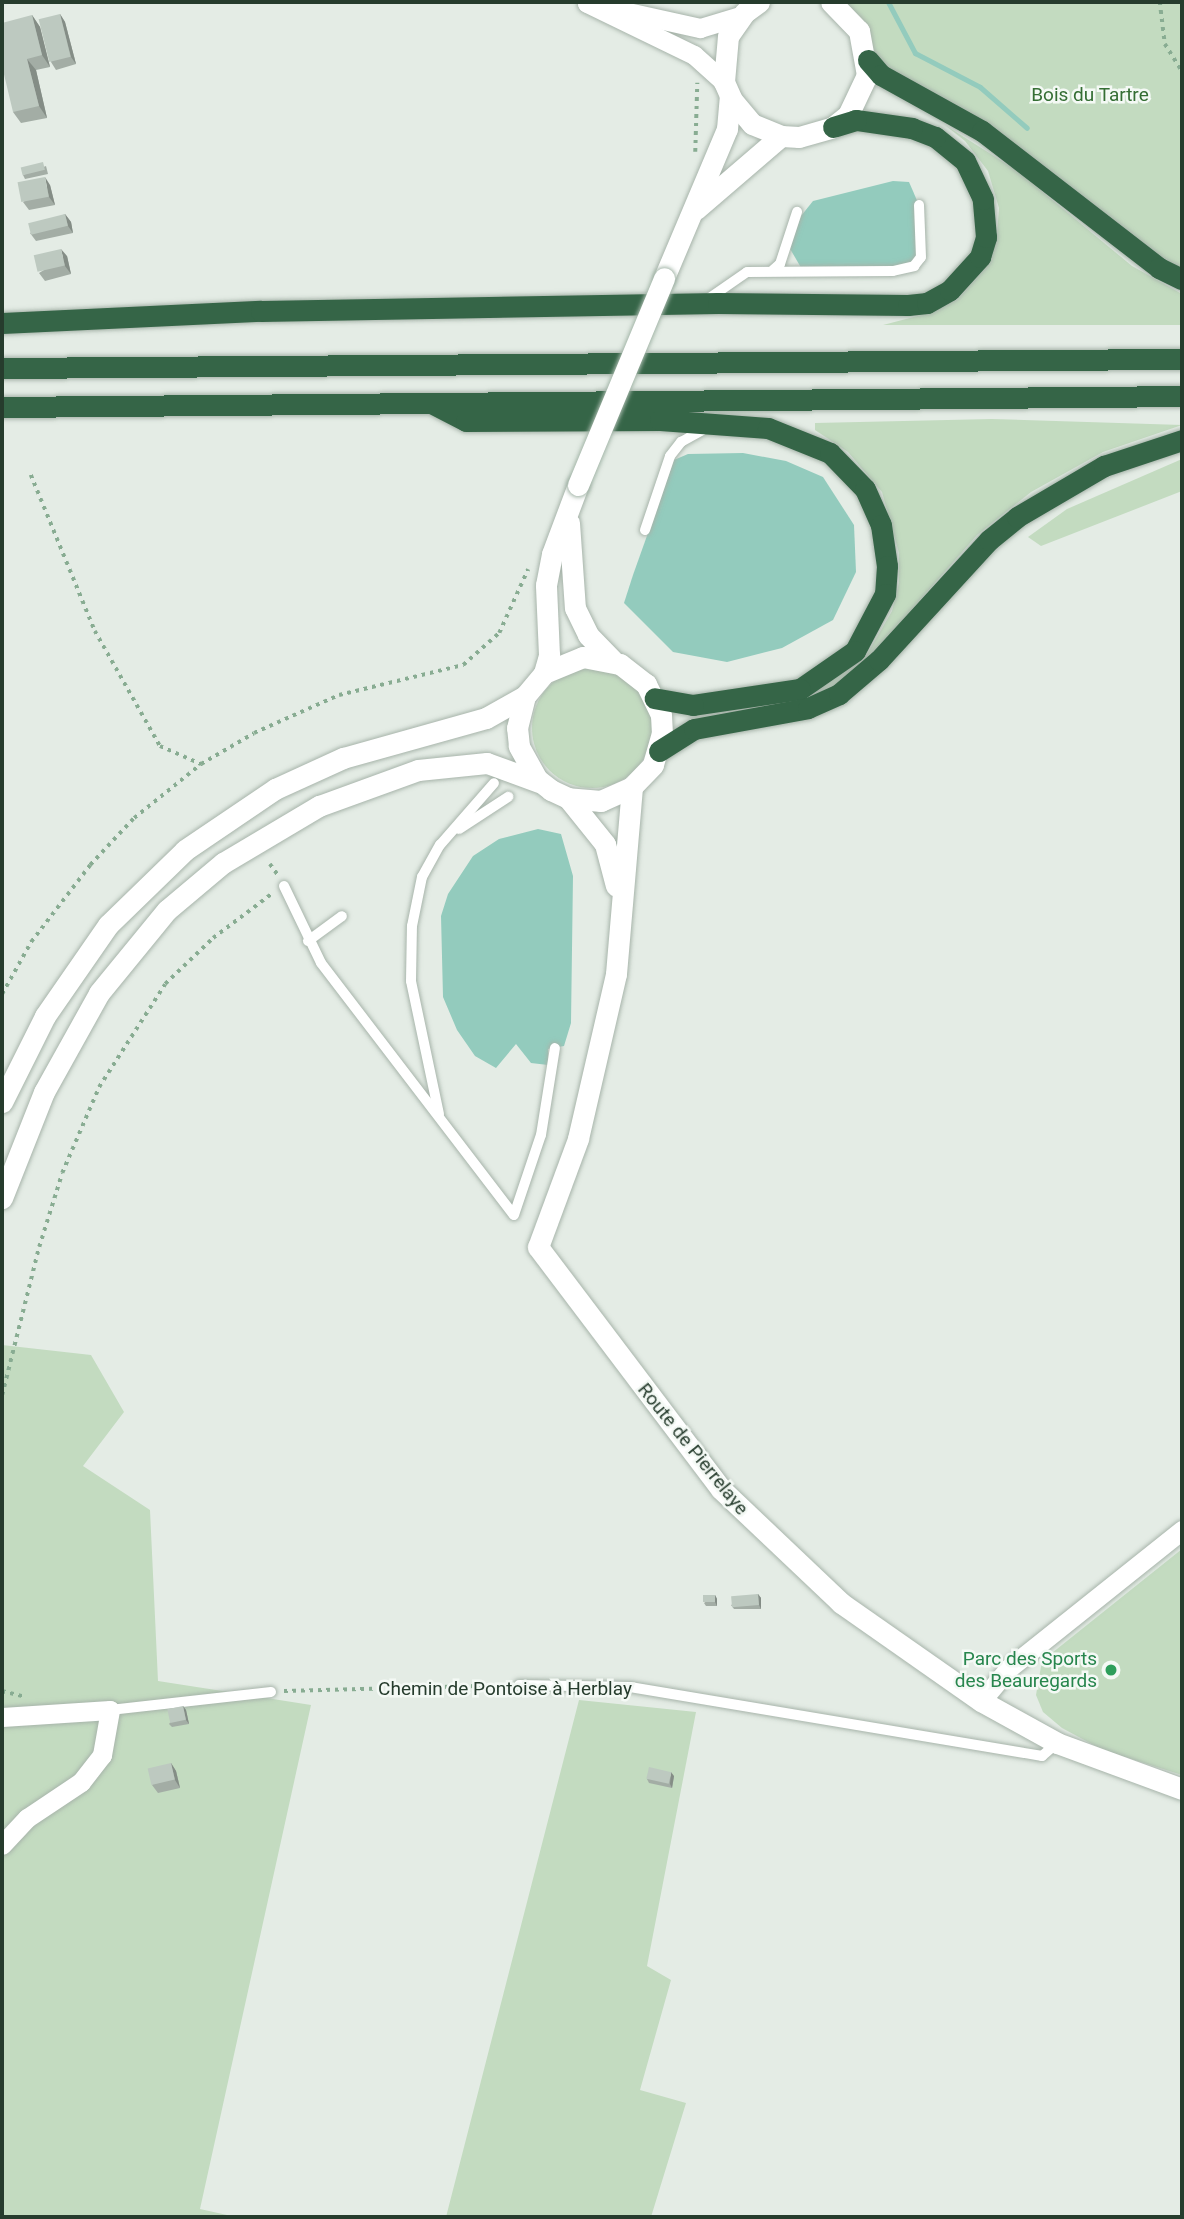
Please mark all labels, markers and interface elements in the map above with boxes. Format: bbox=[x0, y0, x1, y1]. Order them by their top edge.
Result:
park label: Bois du Tartre bbox=[1031, 84, 1149, 106]
street label: Route de Pierrelaye bbox=[633, 1379, 753, 1519]
place label: Parc des Sports des Beauregards bbox=[955, 1648, 1097, 1692]
marker: Parc des Sports des Beauregards bbox=[1103, 1662, 1119, 1678]
street label: Chemin de Pontoise à Herblay bbox=[378, 1678, 632, 1700]

